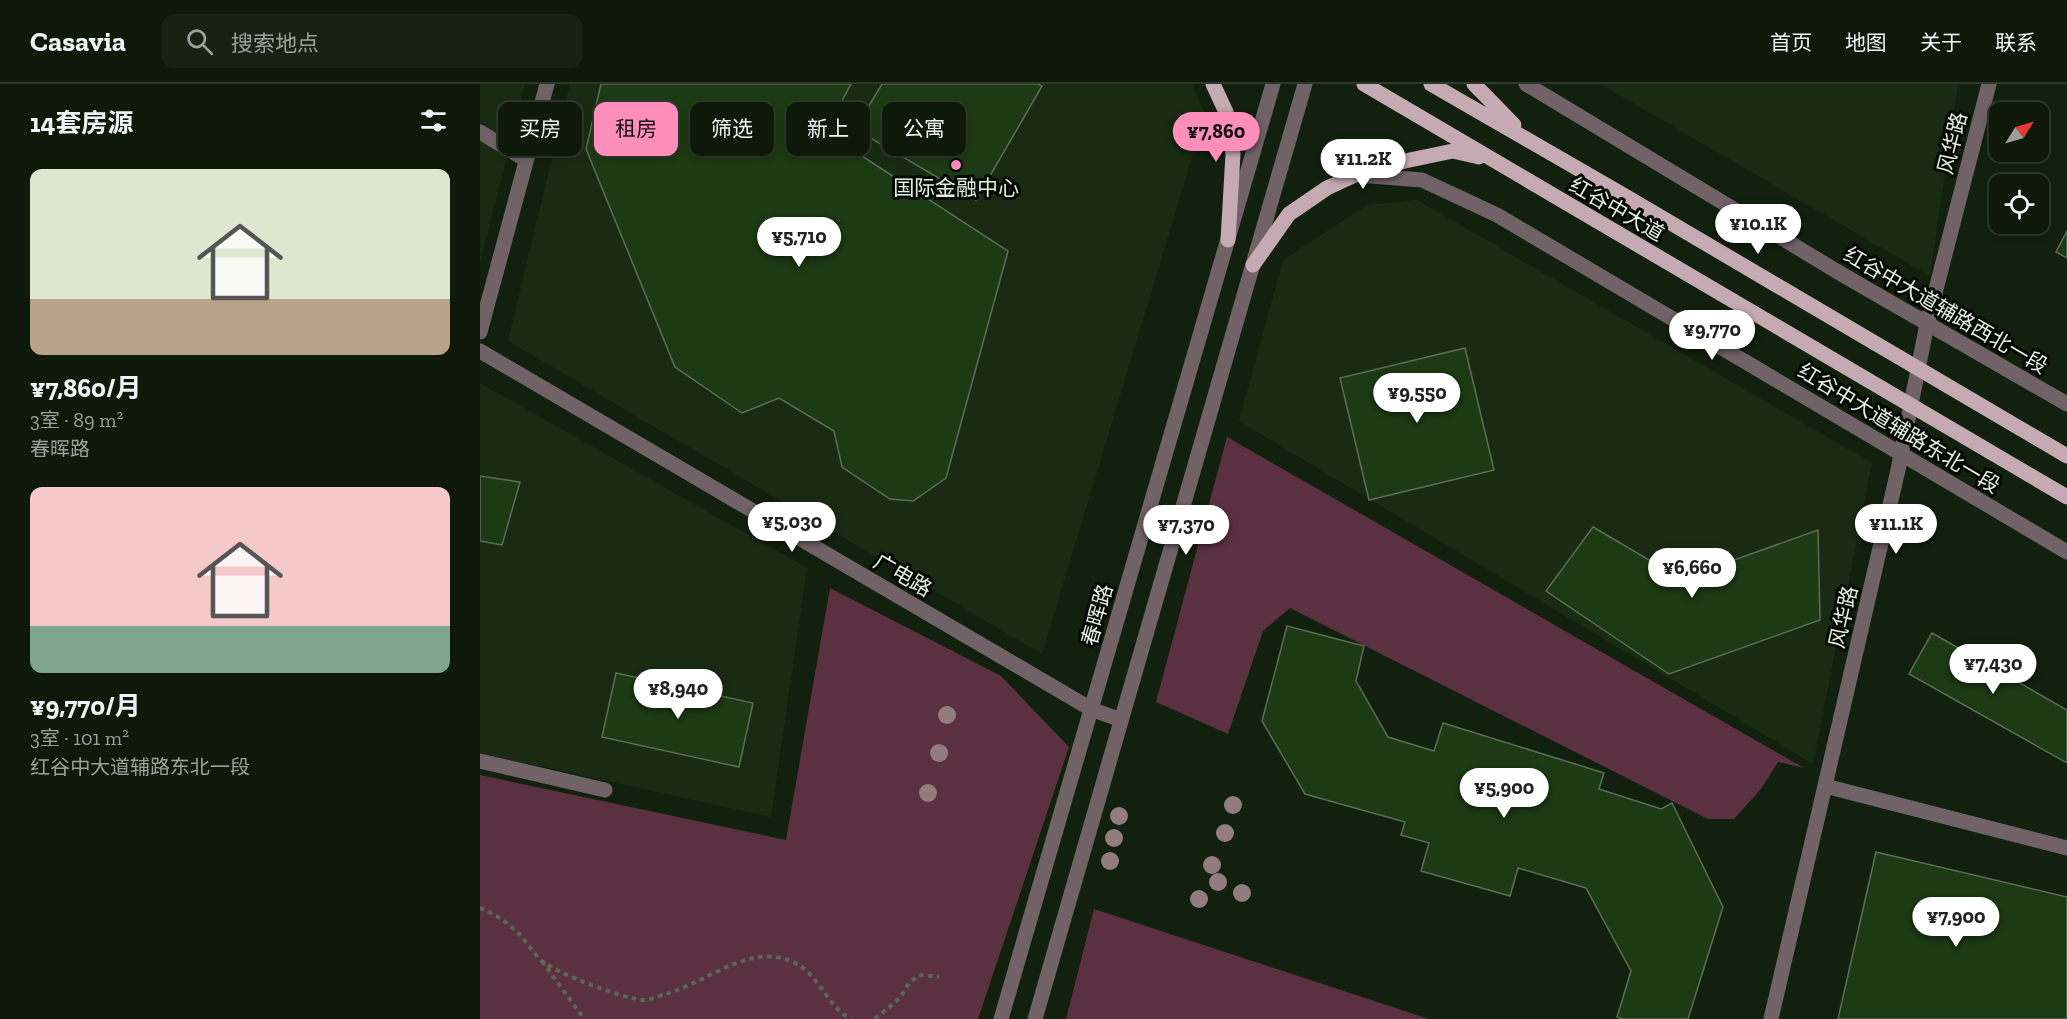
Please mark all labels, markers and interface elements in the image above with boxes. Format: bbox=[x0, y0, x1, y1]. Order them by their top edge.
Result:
search box bbox=[162, 14, 582, 68]
text: Casavia bbox=[30, 25, 126, 58]
icon: search bbox=[183, 25, 216, 58]
text: 搜索地点 bbox=[231, 30, 319, 57]
text: 首页 bbox=[1770, 30, 1812, 55]
text: 地图 bbox=[1845, 30, 1887, 55]
text: 关于 bbox=[1920, 30, 1962, 55]
text: 联系 bbox=[1995, 30, 2037, 55]
chip: 买房 bbox=[498, 102, 582, 156]
chip: 租房 bbox=[594, 102, 678, 156]
chip: 筛选 bbox=[690, 102, 774, 156]
chip: 新上 bbox=[786, 102, 870, 156]
chip: 公寓 bbox=[882, 102, 966, 156]
north arrow bbox=[1989, 102, 2049, 162]
map controls bbox=[1989, 102, 2049, 234]
icon: filters bbox=[417, 104, 450, 137]
text: 14套房源 bbox=[30, 107, 133, 139]
street label: 风华路 bbox=[1932, 109, 1972, 177]
pin: ¥7,860 bbox=[1167, 112, 1265, 163]
text: ¥7,860 bbox=[1187, 119, 1245, 143]
pin: ¥11.2K bbox=[1314, 139, 1412, 190]
text: ¥11.2K bbox=[1335, 146, 1391, 170]
marker: 国际金融中心 bbox=[949, 158, 963, 172]
street label: 红谷中大道 bbox=[1565, 172, 1669, 246]
button: locate bbox=[1989, 174, 2049, 234]
place label: 国际金融中心 bbox=[893, 175, 1019, 200]
pin: ¥10.1K bbox=[1709, 204, 1807, 255]
icon: home bbox=[186, 208, 294, 316]
text: ¥10.1K bbox=[1729, 211, 1787, 235]
pin: ¥5,710 bbox=[750, 217, 848, 268]
text: ¥5,710 bbox=[771, 224, 827, 248]
street label: 红谷中大道辅路西北一段 bbox=[1840, 241, 2052, 379]
pin: ¥9,770 bbox=[1663, 310, 1761, 361]
text: ¥9,770 bbox=[1683, 317, 1741, 341]
street label: 红谷中大道辅路东北一段 bbox=[1794, 358, 2004, 498]
text: ¥7,860/月 bbox=[30, 372, 142, 404]
pin: ¥9,550 bbox=[1368, 373, 1466, 424]
text: ¥9,550 bbox=[1387, 380, 1447, 404]
text: 3室 · 89 m² bbox=[30, 408, 123, 432]
text: 春晖路 bbox=[30, 437, 90, 461]
pin: ¥5,030 bbox=[743, 502, 841, 553]
pin: ¥11.1K bbox=[1847, 504, 1945, 555]
pin: ¥7,370 bbox=[1137, 505, 1235, 556]
text: ¥5,030 bbox=[762, 509, 822, 533]
text: ¥11.1K bbox=[1869, 511, 1923, 535]
text: ¥7,370 bbox=[1157, 512, 1215, 536]
icon: home bbox=[186, 526, 294, 634]
street label: 广电路 bbox=[869, 548, 937, 602]
pin: ¥6,660 bbox=[1643, 548, 1741, 599]
text: ¥6,660 bbox=[1662, 555, 1722, 579]
street label: 春晖路 bbox=[1076, 581, 1118, 649]
street label: 风华路 bbox=[1824, 583, 1862, 651]
pin: ¥7,430 bbox=[1944, 644, 2042, 695]
text: ¥7,430 bbox=[1963, 651, 2023, 675]
pin: ¥8,940 bbox=[629, 669, 727, 720]
text: ¥8,940 bbox=[648, 676, 708, 700]
text: ¥9,770/月 bbox=[30, 690, 141, 722]
text: 3室 · 101 m² bbox=[30, 726, 129, 750]
text: 红谷中大道辅路东北一段 bbox=[30, 755, 250, 779]
pin: ¥5,900 bbox=[1455, 768, 1553, 819]
text: ¥5,900 bbox=[1474, 775, 1534, 799]
pin: ¥7,900 bbox=[1907, 897, 2005, 948]
text: ¥7,900 bbox=[1926, 904, 1986, 928]

